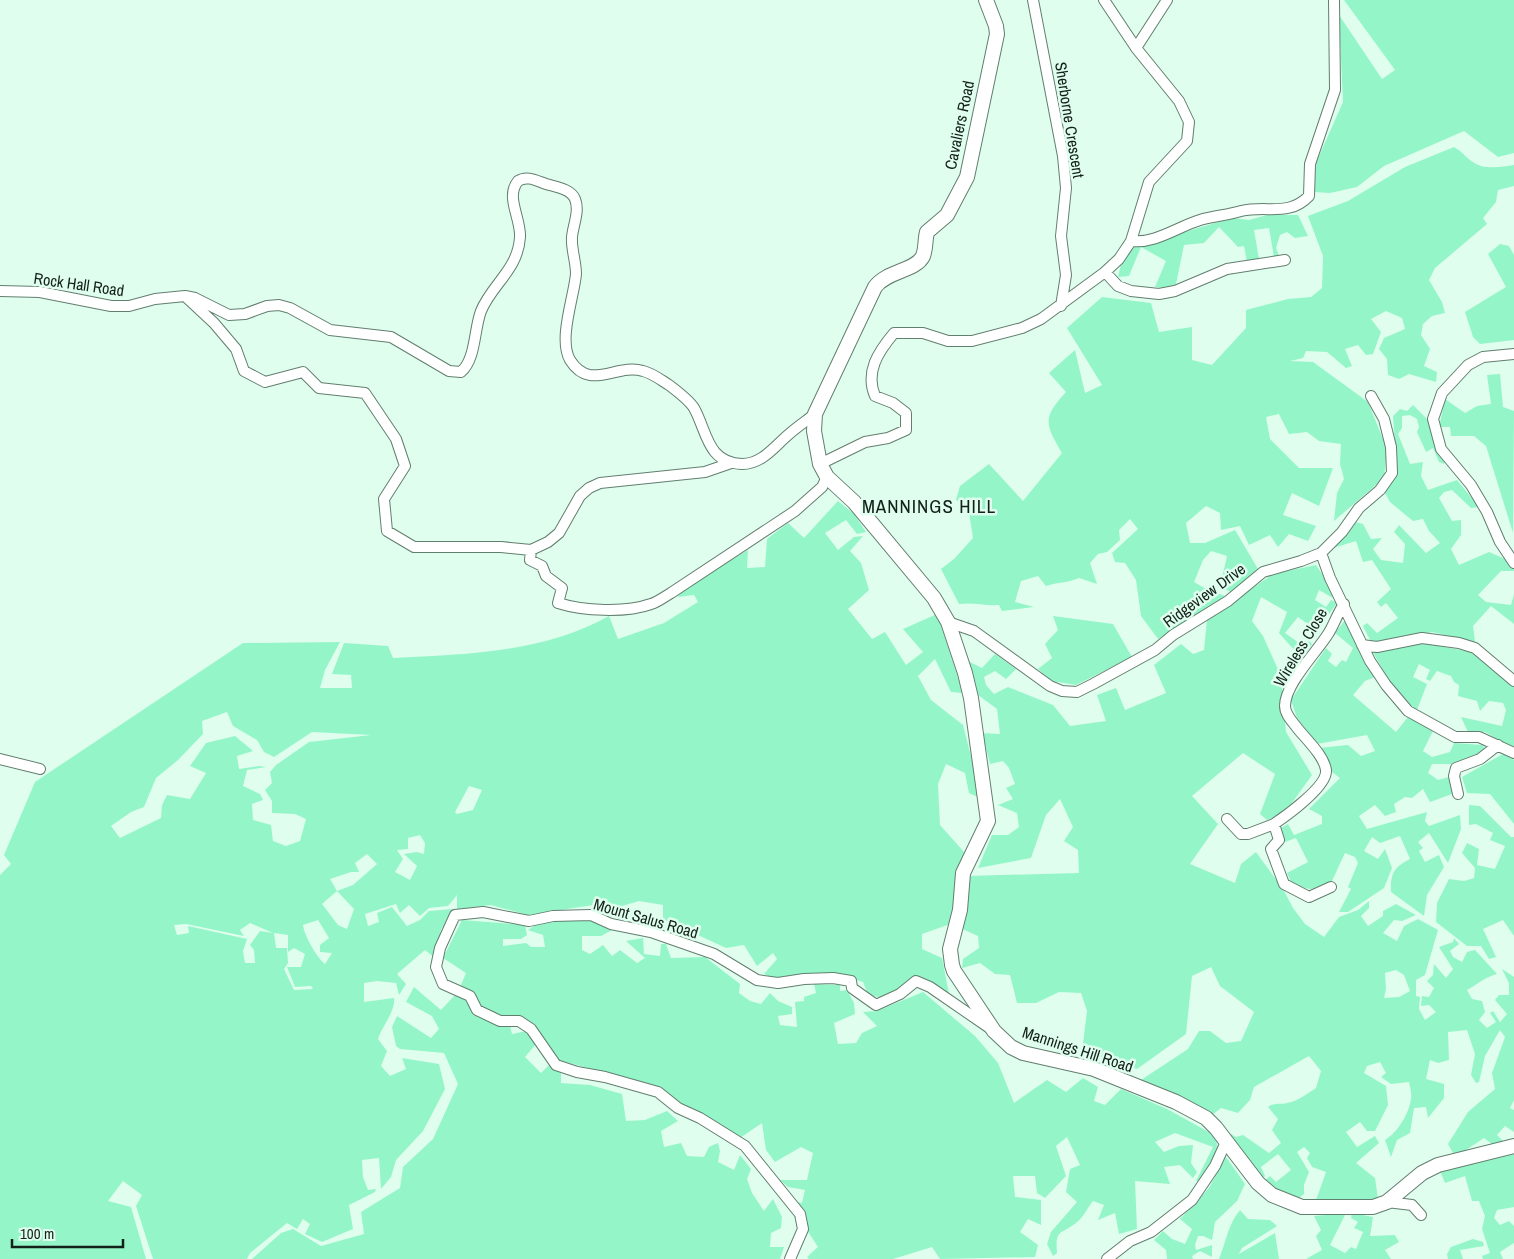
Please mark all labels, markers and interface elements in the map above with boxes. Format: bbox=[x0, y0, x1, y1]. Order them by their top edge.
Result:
street label: Sherborne Crescent bbox=[1050, 60, 1090, 180]
street label: Cavaliers Road bbox=[939, 78, 979, 172]
street label: Rock Hall Road bbox=[32, 267, 126, 301]
district label: MANNINGS HILL bbox=[862, 493, 996, 519]
street label: Ridgeview Drive bbox=[1158, 558, 1250, 632]
street label: Wireless Close bbox=[1268, 604, 1332, 690]
street label: Mount Salus Road bbox=[591, 893, 701, 943]
street label: Mannings Hill Road bbox=[1020, 1021, 1136, 1077]
scale bar bbox=[12, 1216, 124, 1248]
text: 100 m bbox=[20, 1223, 54, 1244]

